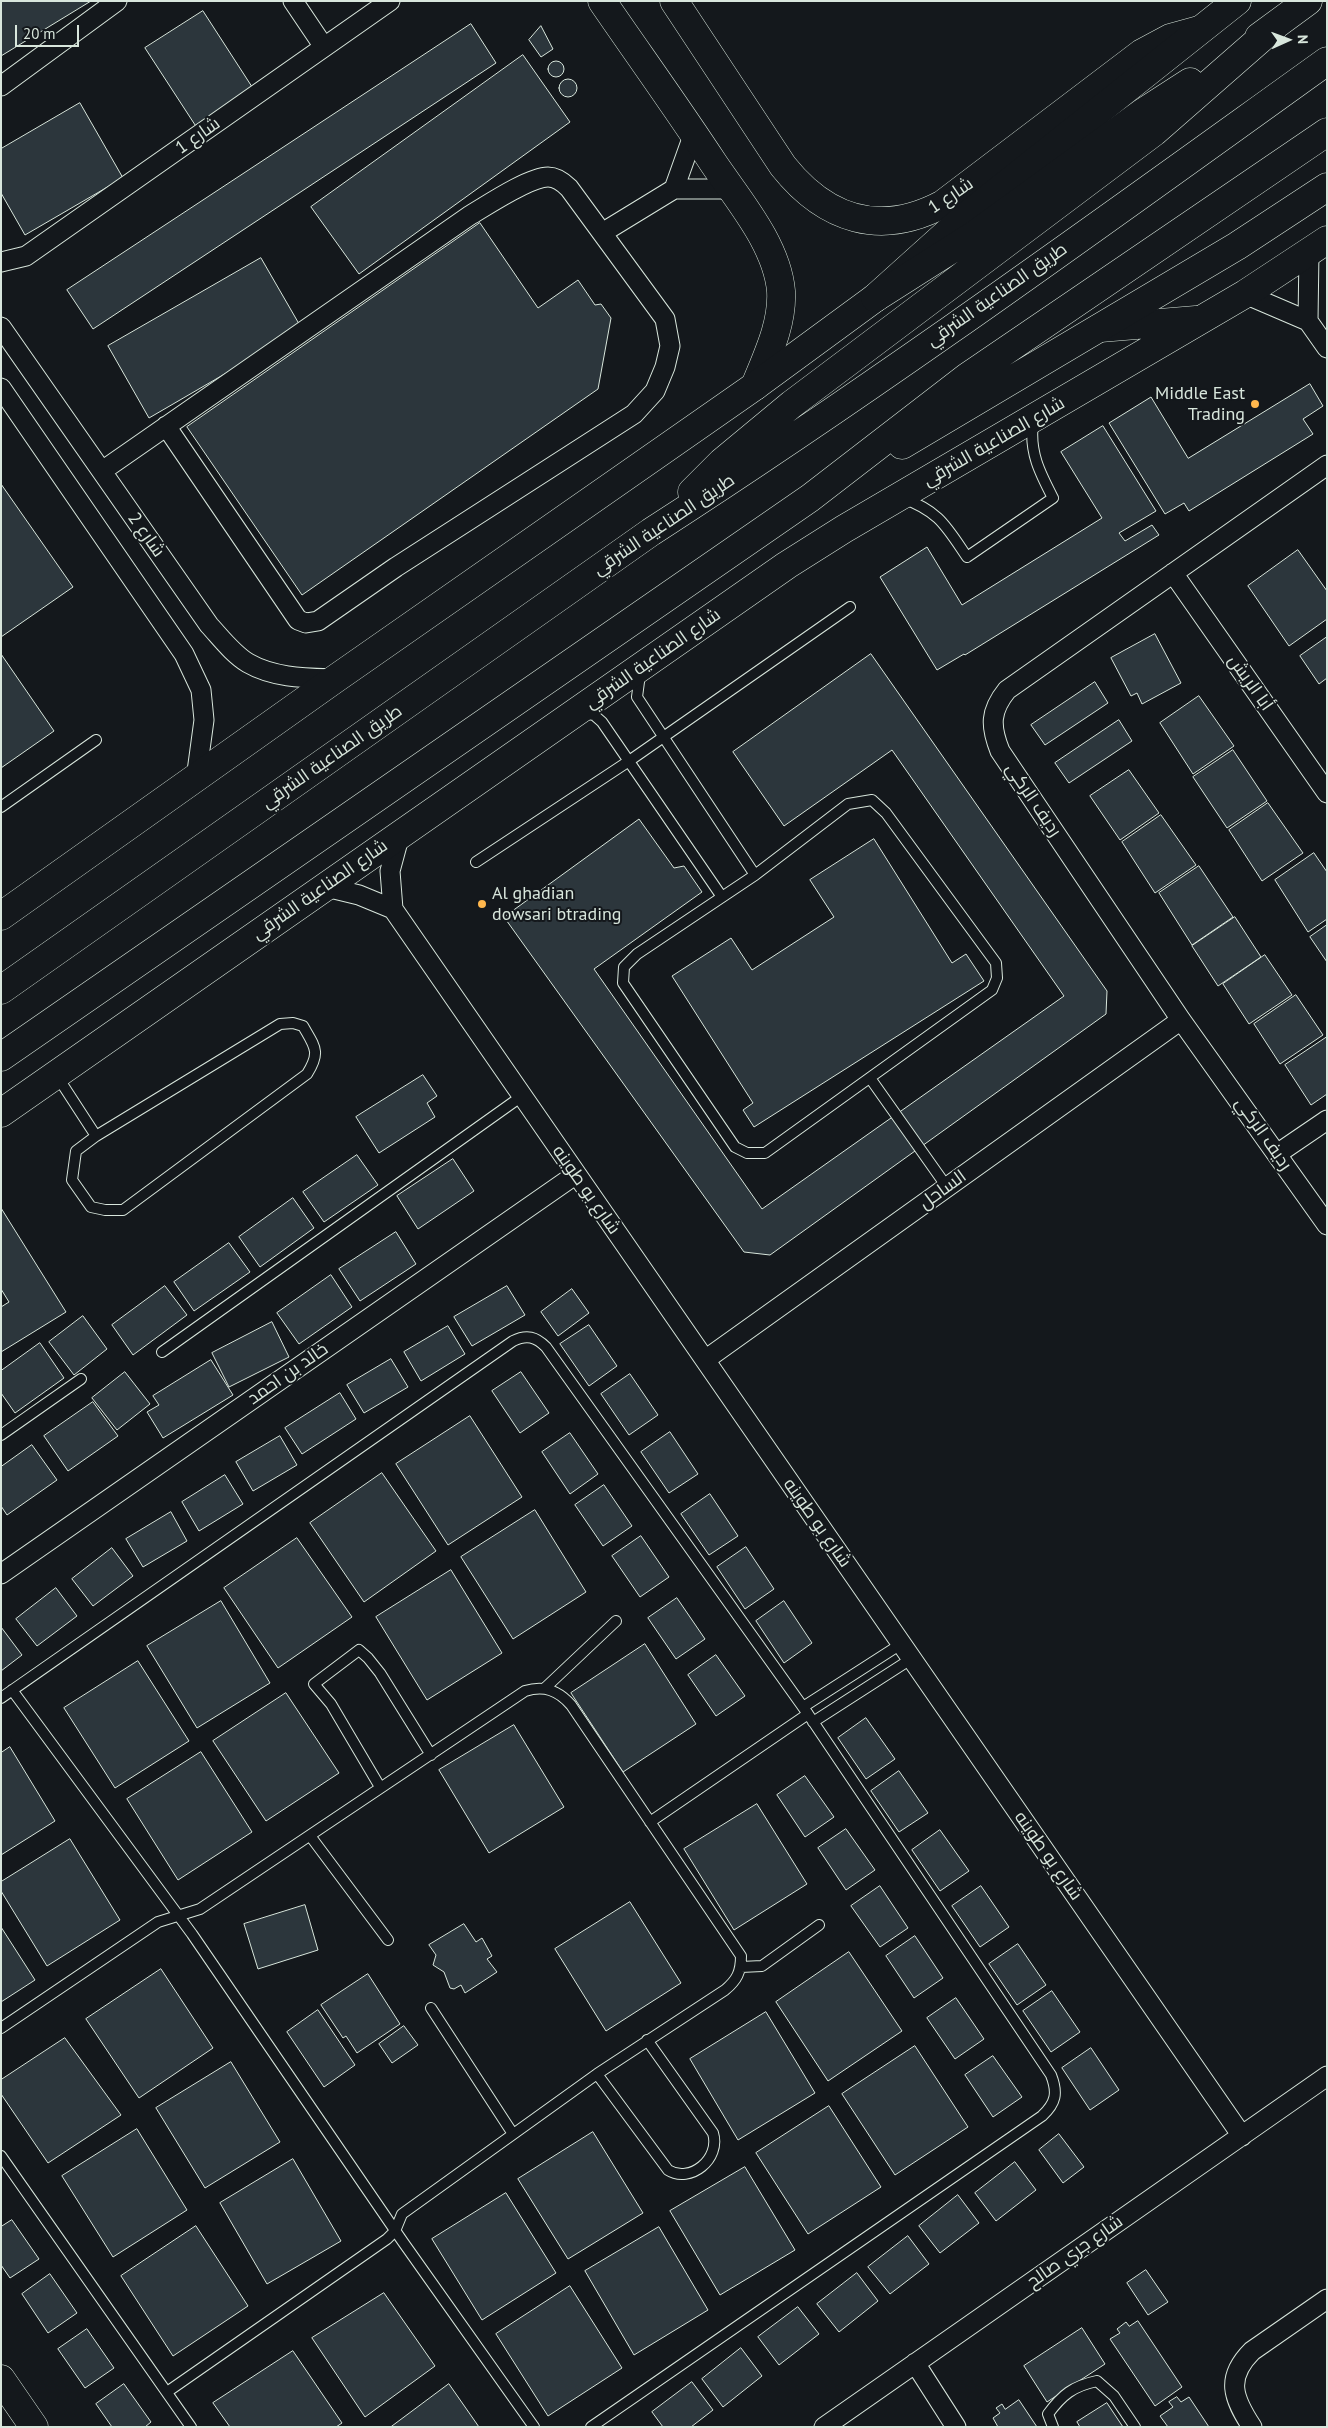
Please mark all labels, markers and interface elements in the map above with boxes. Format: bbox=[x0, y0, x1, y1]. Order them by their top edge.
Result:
scale bar bbox=[18, 15, 81, 47]
north arrow bbox=[1263, 15, 1313, 65]
text: 20 m bbox=[23, 24, 56, 43]
text: N bbox=[1294, 35, 1312, 44]
street label: شارع 1 bbox=[172, 113, 224, 159]
street label: شارع 1 bbox=[924, 173, 978, 219]
street label: طريق الصناعية الشرقي bbox=[923, 238, 1071, 352]
place label: Middle East Trading bbox=[1155, 383, 1245, 426]
street label: شارع الصناعية الشرقي bbox=[919, 393, 1069, 491]
marker: Middle East Trading bbox=[1249, 398, 1261, 410]
street label: طريق الصناعية الشرقي bbox=[589, 470, 739, 580]
street label: شارع 2 bbox=[123, 509, 169, 561]
street label: شارع الصناعية الشرقي bbox=[581, 604, 725, 714]
street label: أبا الريش bbox=[1223, 651, 1277, 715]
street label: طريق الصناعية الشرقي bbox=[258, 700, 406, 814]
street label: رديف الركي bbox=[1000, 759, 1066, 841]
street label: شارع الصناعية الشرقي bbox=[248, 835, 392, 945]
place label: Al ghadian dowsari btrading bbox=[492, 883, 622, 926]
marker: Al ghadian dowsari btrading bbox=[476, 898, 488, 910]
street label: رديف الركي bbox=[1230, 1093, 1296, 1175]
street label: شارع بو طوينه bbox=[547, 1141, 625, 1239]
street label: الساحل bbox=[915, 1166, 971, 1214]
street label: خالد بن احمد bbox=[244, 1338, 332, 1410]
street label: شارع بو طوينه bbox=[778, 1474, 856, 1572]
street label: شارع بو طوينه bbox=[1009, 1807, 1087, 1905]
street label: شارع جري صالح bbox=[1023, 2211, 1127, 2293]

